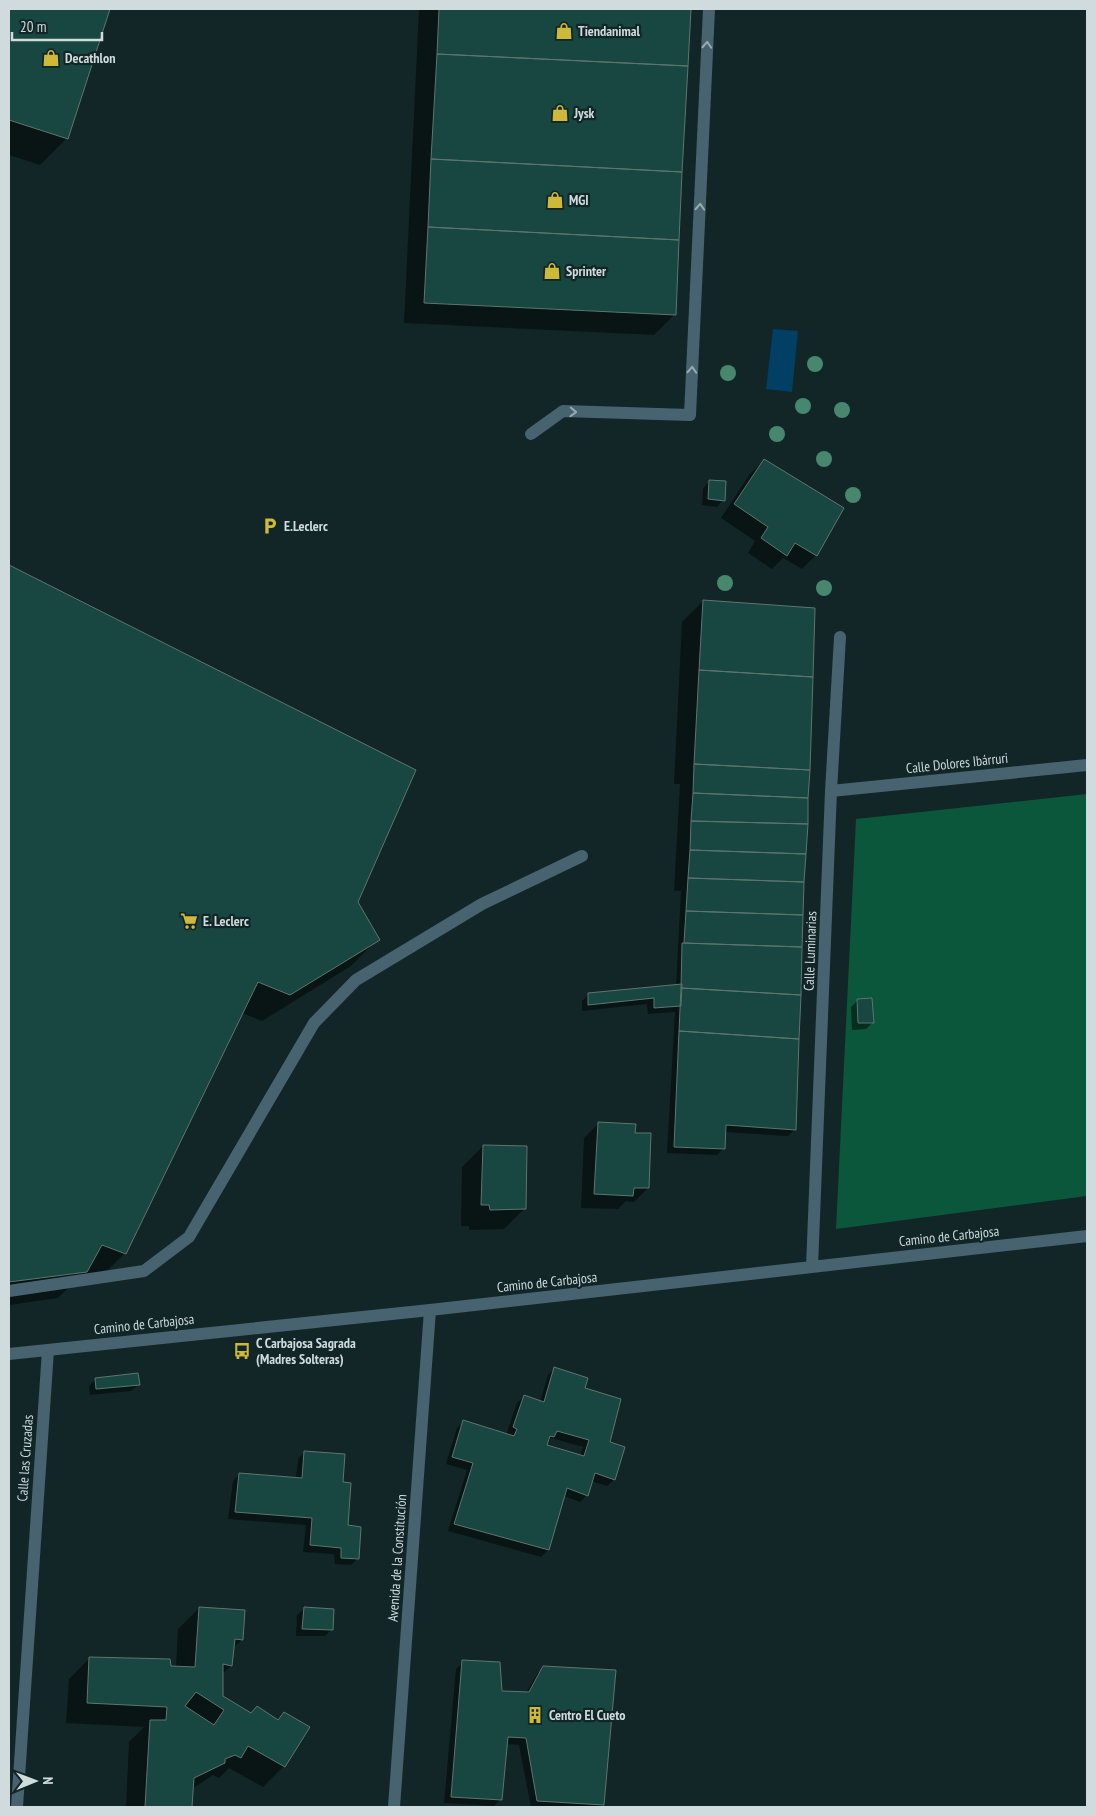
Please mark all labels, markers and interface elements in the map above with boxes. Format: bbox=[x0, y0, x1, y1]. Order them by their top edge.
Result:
scale bar bbox=[12, 10, 102, 42]
text: 20 m bbox=[20, 17, 46, 36]
shop icon: Tiendanimal bbox=[554, 21, 574, 41]
place label: Tiendanimal bbox=[578, 22, 641, 40]
one-way arrow bbox=[702, 41, 713, 49]
shop icon: Decathlon bbox=[41, 48, 61, 68]
place label: Decathlon bbox=[65, 49, 115, 67]
shop icon: Jysk bbox=[550, 103, 570, 123]
place label: Jysk bbox=[573, 104, 595, 122]
shop icon: MGI bbox=[545, 190, 565, 210]
place label: MGI bbox=[569, 191, 589, 209]
one-way arrow bbox=[694, 203, 705, 211]
shop icon: Sprinter bbox=[542, 261, 562, 281]
place label: Sprinter bbox=[566, 262, 607, 280]
one-way arrow bbox=[687, 366, 697, 374]
one-way arrow bbox=[569, 406, 577, 417]
parking icon: E.Leclerc bbox=[260, 516, 280, 536]
place label: E.Leclerc bbox=[284, 517, 328, 535]
street label: Calle Dolores Ibárruri bbox=[905, 749, 1009, 777]
street label: Calle Luminarias bbox=[800, 910, 820, 991]
supermarket icon: E. Leclerc bbox=[179, 911, 199, 931]
place label: E. Leclerc bbox=[203, 912, 249, 930]
street label: Camino de Carbajosa bbox=[898, 1222, 1000, 1250]
street label: Camino de Carbajosa bbox=[496, 1268, 598, 1296]
street label: Camino de Carbajosa bbox=[93, 1310, 195, 1338]
place label: C Carbajosa Sagrada (Madres Solteras) bbox=[256, 1334, 356, 1368]
bus stop icon: C Carbajosa Sagrada (Madres Solteras) bbox=[232, 1341, 252, 1361]
street label: Calle las Cruzadas bbox=[13, 1414, 37, 1502]
street label: Avenida de la Constitución bbox=[384, 1494, 410, 1622]
building icon: Centro El Cueto bbox=[525, 1705, 545, 1725]
place label: Centro El Cueto bbox=[549, 1706, 626, 1724]
north arrow bbox=[10, 1756, 60, 1806]
text: N bbox=[39, 1777, 57, 1785]

